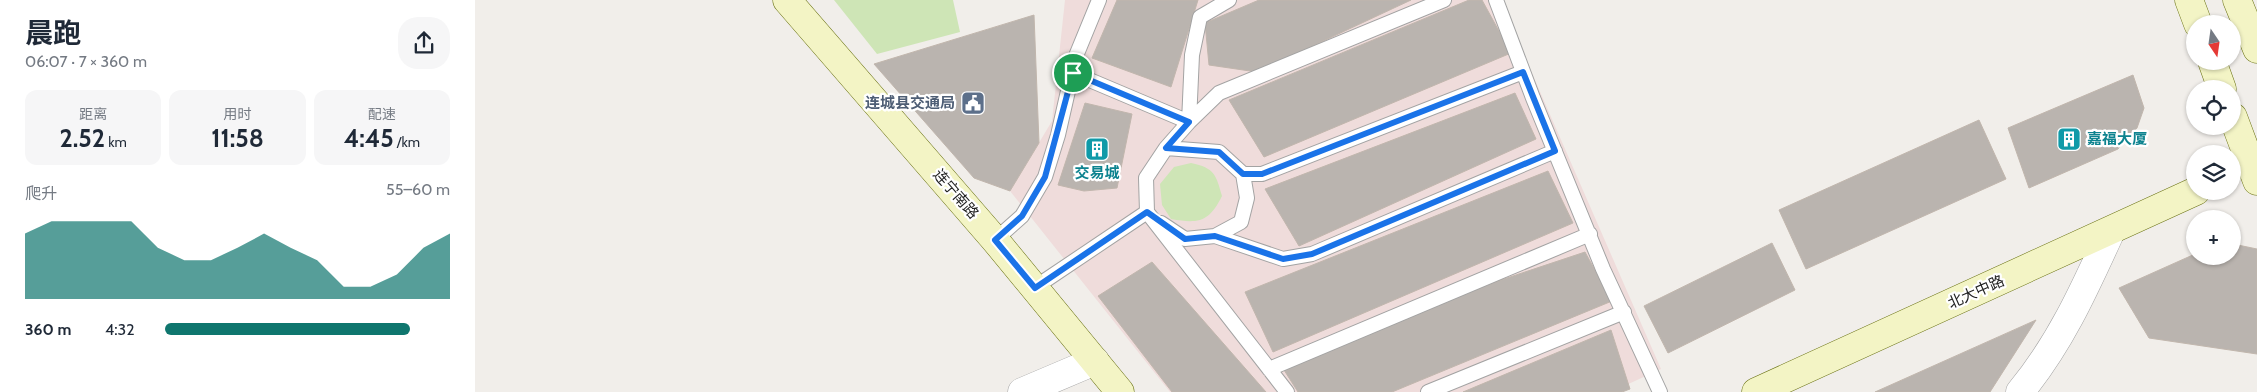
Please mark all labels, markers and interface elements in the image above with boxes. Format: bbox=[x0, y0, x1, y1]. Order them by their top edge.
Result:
north arrow bbox=[2186, 15, 2241, 70]
map controls bbox=[2186, 15, 2241, 265]
text: 晨跑 bbox=[25, 16, 81, 50]
button: share bbox=[398, 17, 450, 69]
text: 06:07 · 7 × 360 m bbox=[25, 52, 147, 71]
pin bbox=[1052, 52, 1094, 94]
icon: arrive bbox=[1059, 59, 1087, 87]
button: locate bbox=[2186, 80, 2241, 135]
public building icon: 连城县交通局 bbox=[960, 90, 986, 116]
place label: 连城县交通局 bbox=[865, 94, 955, 112]
text: 距离 bbox=[79, 105, 107, 123]
text: 用时 bbox=[223, 105, 251, 123]
text: 配速 bbox=[368, 105, 396, 123]
text: 2.52 bbox=[60, 123, 105, 153]
text: 11:58 bbox=[211, 123, 264, 153]
text: 4:45 bbox=[344, 123, 394, 153]
building icon: 嘉福大厦 bbox=[2056, 126, 2082, 152]
place label: 嘉福大厦 bbox=[2087, 130, 2147, 148]
text: km bbox=[105, 133, 127, 151]
text: /km bbox=[394, 133, 420, 151]
building icon: 交易城 bbox=[1084, 136, 1110, 162]
button: layers bbox=[2186, 145, 2241, 200]
place label: 交易城 bbox=[1074, 164, 1120, 182]
street label: 连宁南路 bbox=[930, 165, 982, 223]
text: 55–60 m bbox=[386, 180, 450, 199]
text: 爬升 bbox=[25, 184, 57, 203]
button: + bbox=[2186, 210, 2241, 265]
street label: 北大中路 bbox=[1945, 272, 2007, 312]
text: 360 m bbox=[25, 320, 71, 339]
text: 4:32 bbox=[105, 320, 135, 339]

